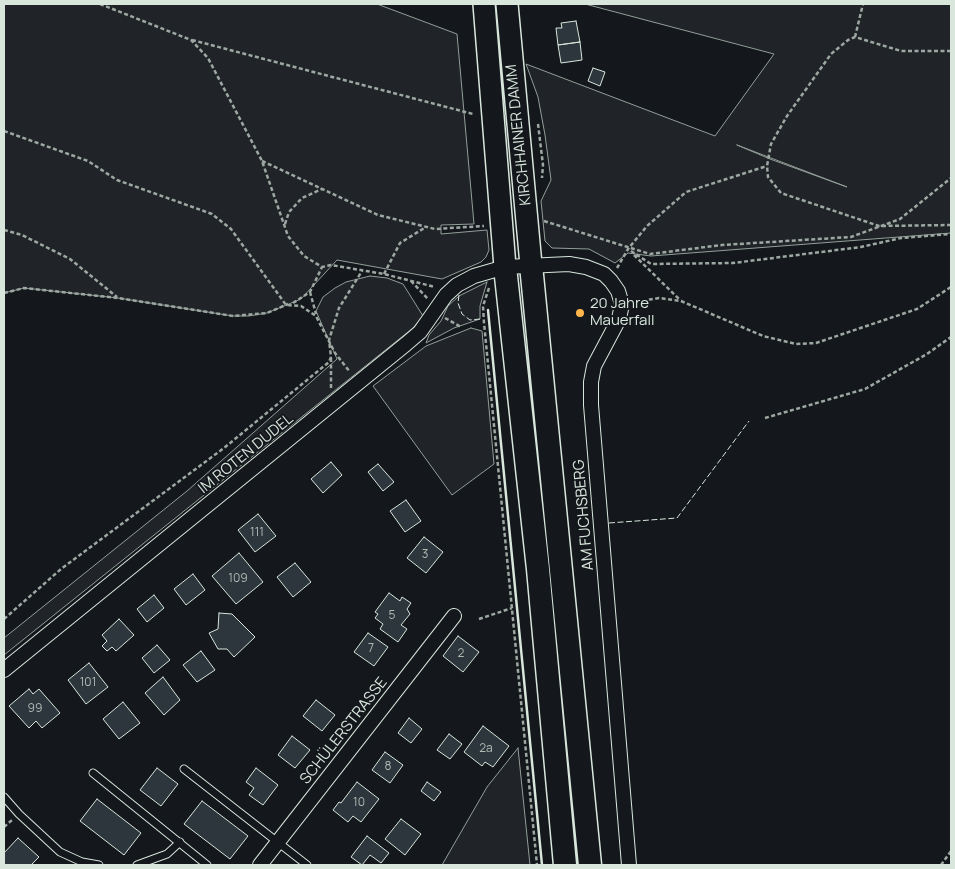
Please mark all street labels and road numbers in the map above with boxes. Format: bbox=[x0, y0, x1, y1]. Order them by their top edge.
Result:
street label: KIRCHHAINER DAMM bbox=[503, 64, 535, 206]
street label: IM ROTEN DUDEL bbox=[195, 410, 297, 498]
street label: AM FUCHSBERG bbox=[570, 459, 598, 571]
street label: SCHÜLERSTRASSE bbox=[297, 674, 391, 788]

